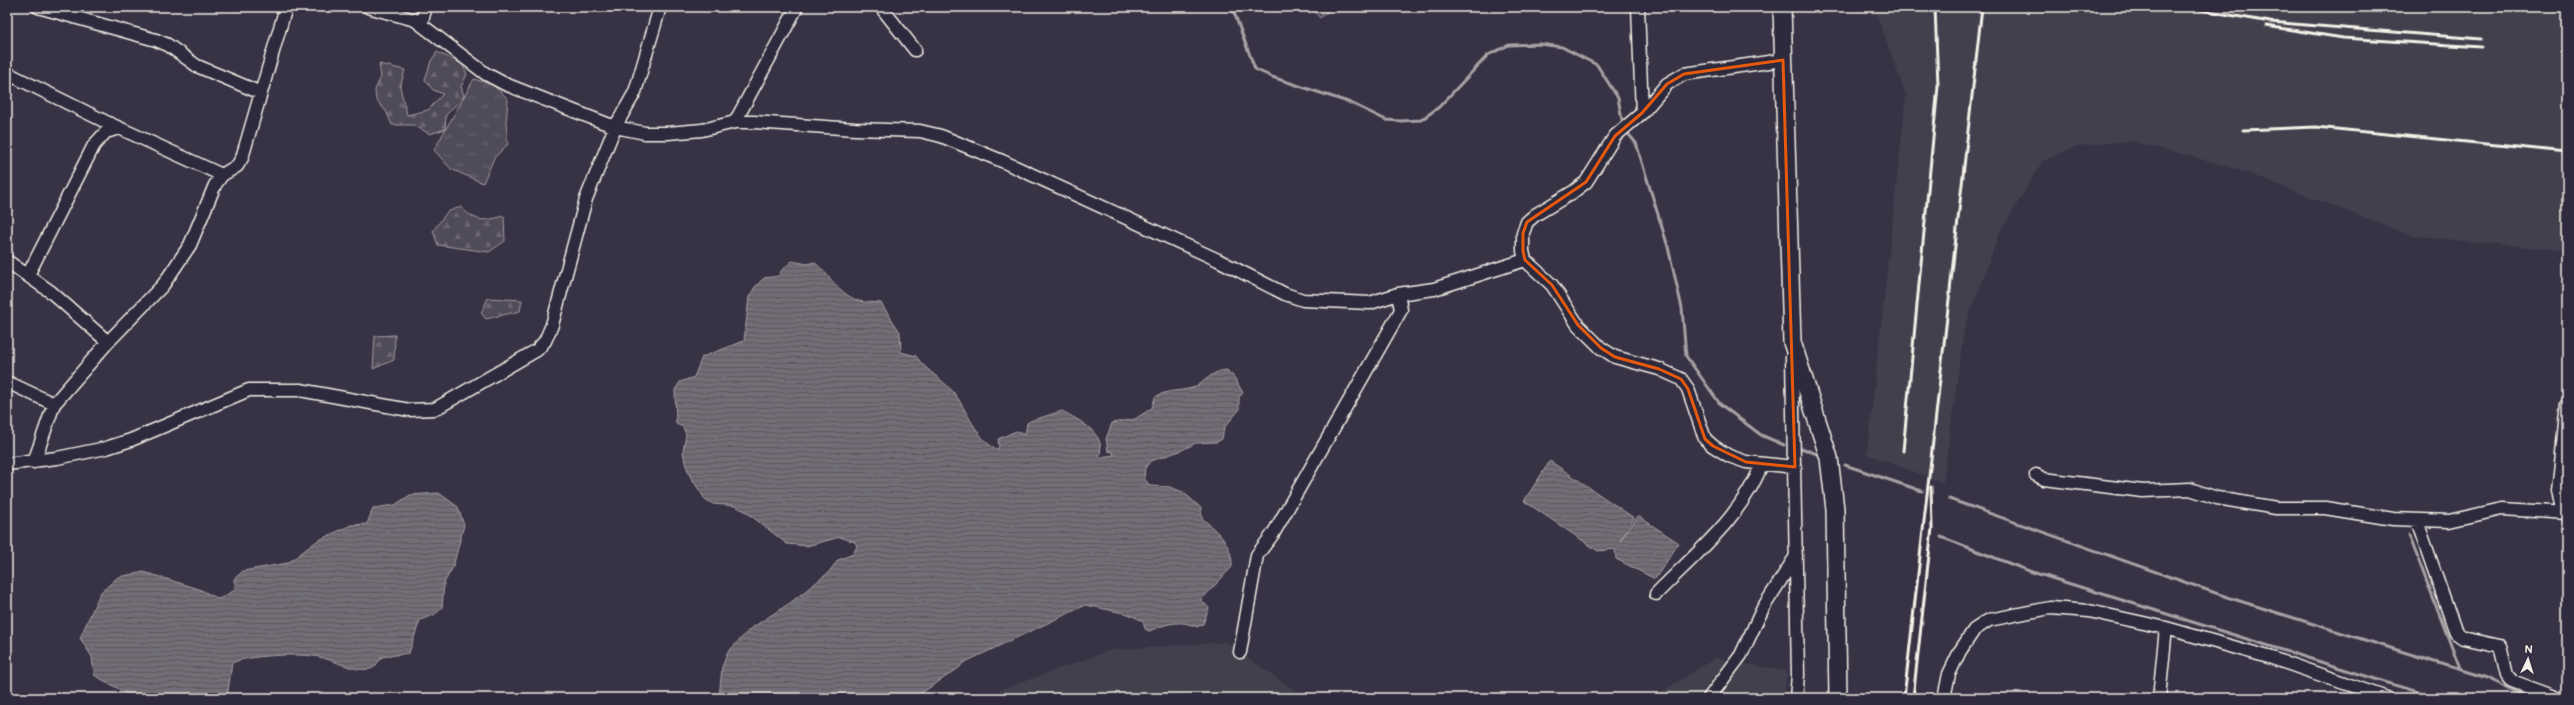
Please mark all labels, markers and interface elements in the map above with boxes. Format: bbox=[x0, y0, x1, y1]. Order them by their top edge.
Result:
north arrow bbox=[2508, 639, 2548, 679]
text: N bbox=[2524, 643, 2533, 656]

